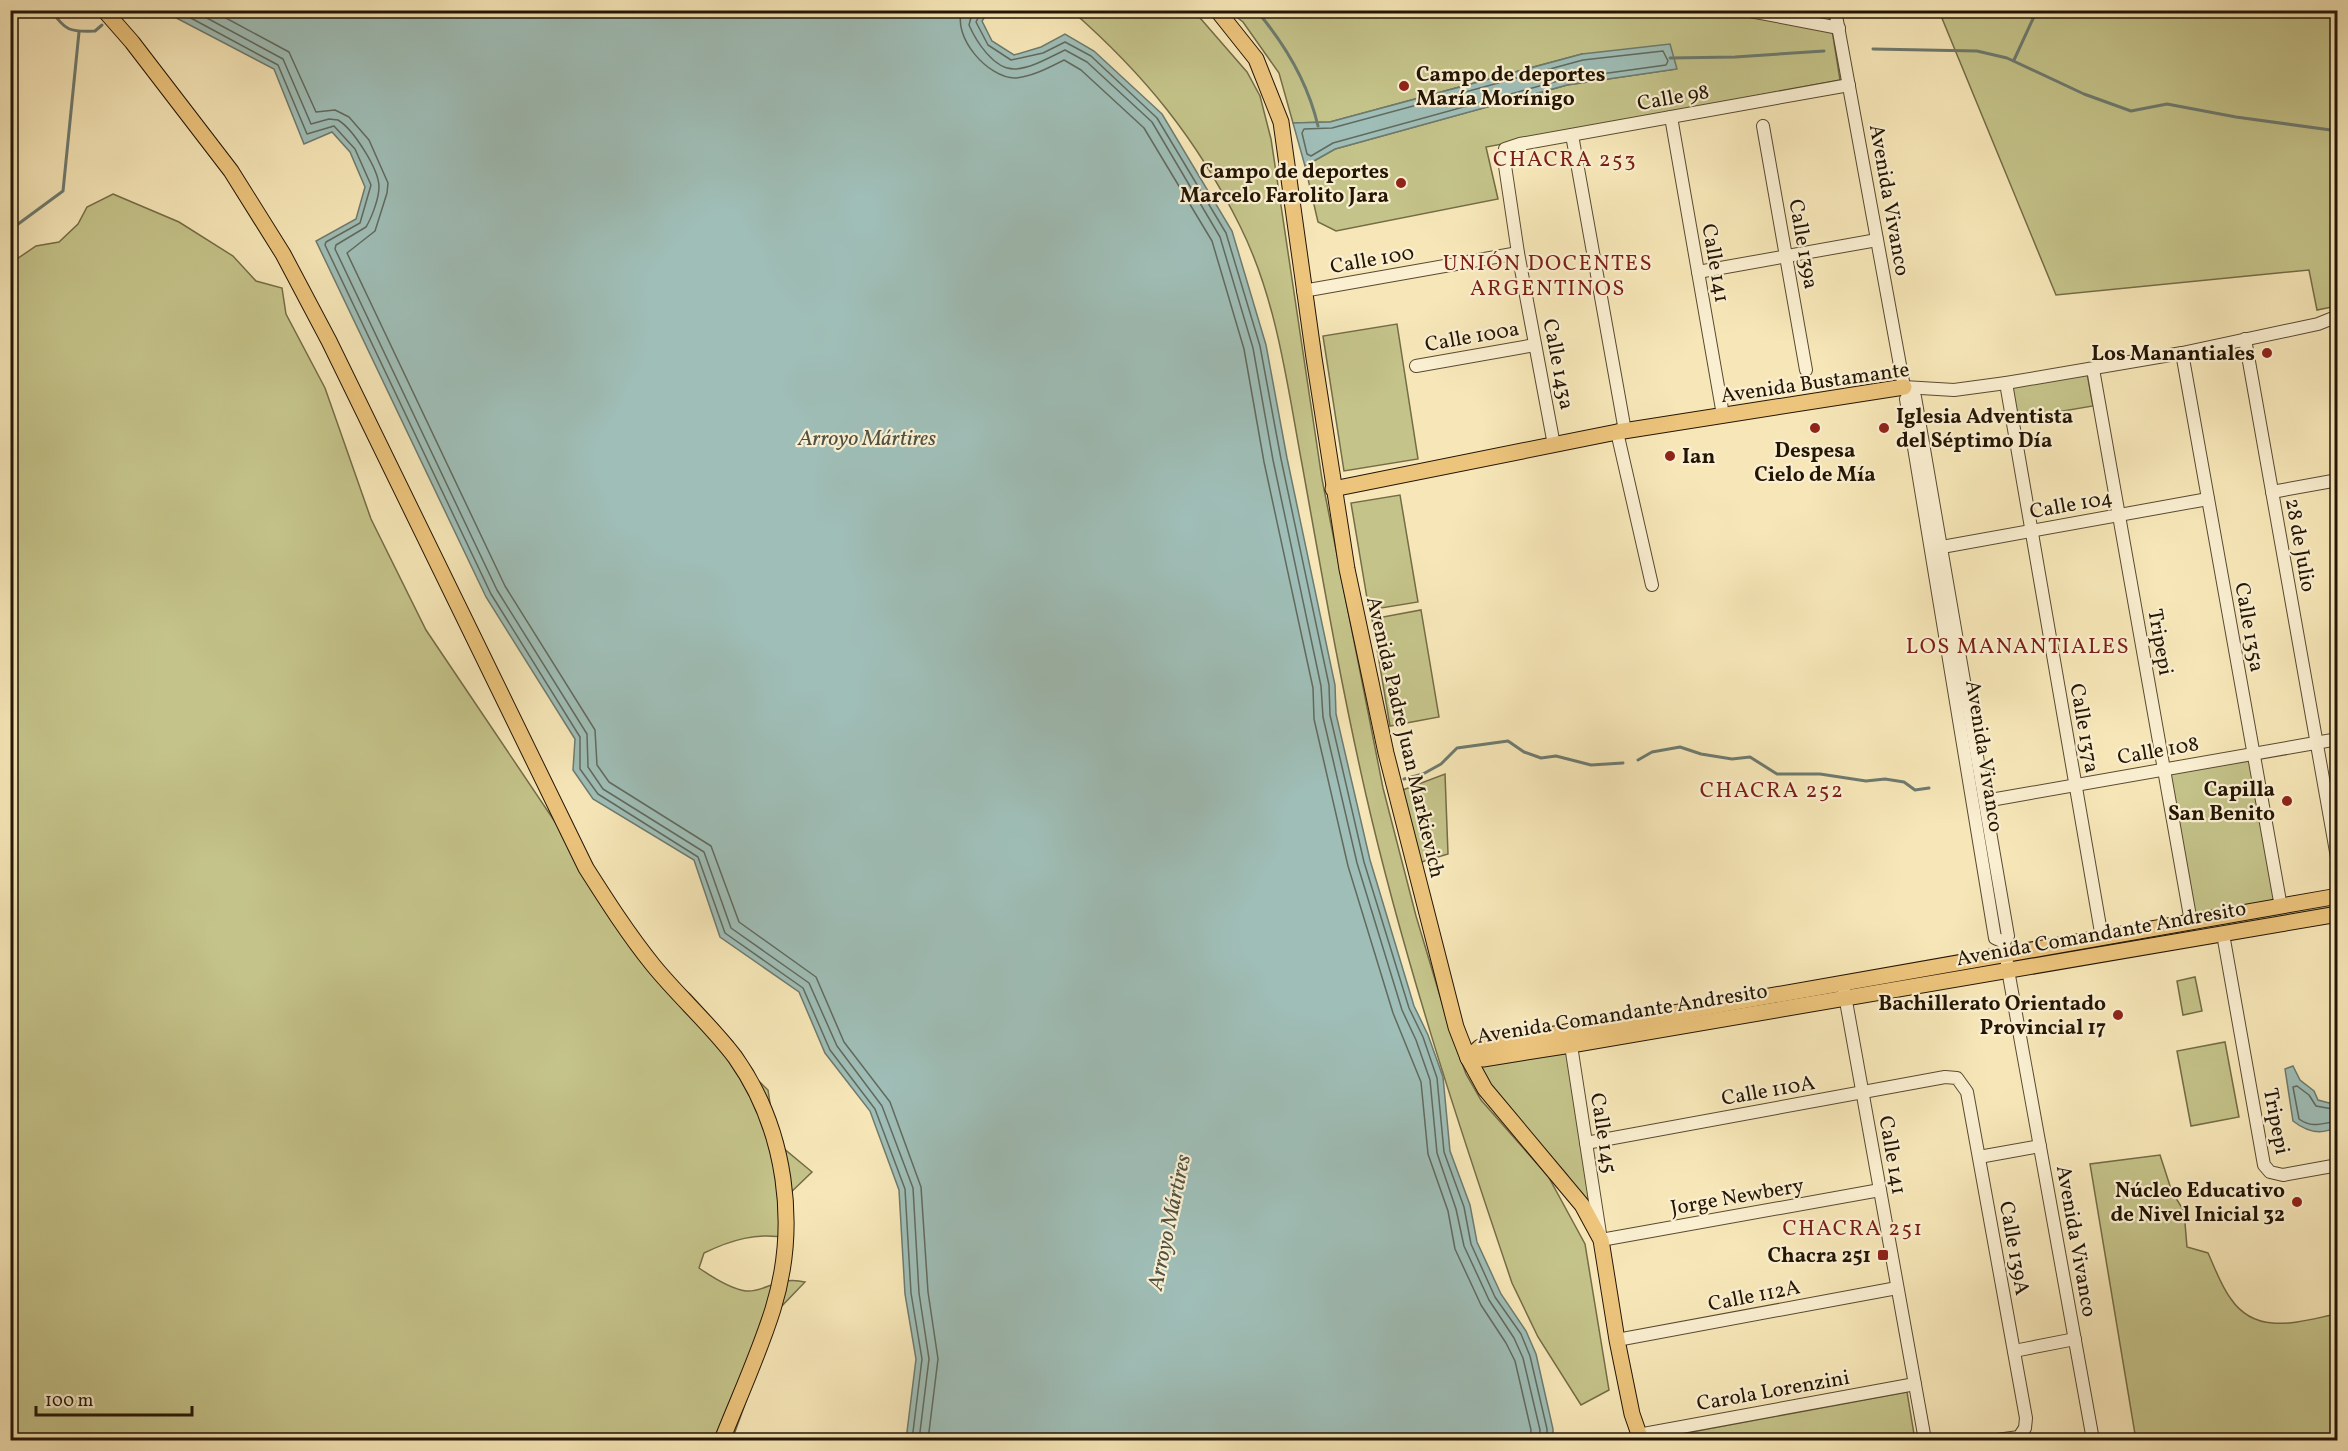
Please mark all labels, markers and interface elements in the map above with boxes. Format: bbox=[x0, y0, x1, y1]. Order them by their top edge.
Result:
place label: Campo de deportes María Morínigo bbox=[1416, 61, 1605, 114]
street label: Calle 98 bbox=[1635, 78, 1711, 119]
marker: Campo de deportes María Morínigo bbox=[1397, 79, 1411, 93]
street label: Avenida Vivanco bbox=[1861, 122, 1916, 278]
district label: CHACRA 253 bbox=[1493, 145, 1637, 176]
place label: Campo de deportes Marcelo Farolito Jara bbox=[1180, 158, 1389, 211]
marker: Campo de deportes Marcelo Farolito Jara bbox=[1394, 176, 1408, 190]
street label: Calle 139a bbox=[1780, 197, 1825, 291]
street label: Calle 141 bbox=[1693, 221, 1736, 305]
street label: Calle 100 bbox=[1328, 239, 1416, 282]
district label: UNIÓN DOCENTES ARGENTINOS bbox=[1443, 249, 1653, 305]
street label: Calle 100a bbox=[1423, 315, 1522, 360]
street label: Calle 143a bbox=[1535, 316, 1581, 412]
place label: Los Manantiales bbox=[2091, 340, 2255, 369]
marker: Los Manantiales bbox=[2260, 346, 2274, 360]
street label: Avenida Bustamante bbox=[1719, 356, 1911, 411]
place label: Iglesia Adventista del Séptimo Día bbox=[1896, 403, 2073, 456]
marker: Despesa Cielo de Mía bbox=[1808, 421, 1822, 435]
marker: Iglesia Adventista del Séptimo Día bbox=[1877, 421, 1891, 435]
water label: Arroyo Mártires bbox=[797, 424, 936, 455]
place label: Despesa Cielo de Mía bbox=[1754, 437, 1876, 490]
place label: Ian bbox=[1682, 443, 1715, 472]
marker: Ian bbox=[1663, 449, 1677, 463]
street label: Calle 104 bbox=[2028, 484, 2115, 527]
street label: 28 de Julio bbox=[2277, 496, 2322, 594]
street label: Calle 135a bbox=[2226, 580, 2271, 674]
street label: Avenida Padre Juan Markievich bbox=[1358, 594, 1451, 881]
street label: Tripepi bbox=[2139, 607, 2180, 678]
district label: LOS MANANTIALES bbox=[1906, 632, 2130, 663]
street label: Avenida Vivanco bbox=[1957, 678, 2010, 834]
street label: Calle 137a bbox=[2061, 681, 2106, 775]
street label: Calle 108 bbox=[2115, 730, 2201, 773]
district label: CHACRA 252 bbox=[1700, 776, 1844, 807]
place label: Capilla San Benito bbox=[2168, 776, 2275, 829]
marker: Capilla San Benito bbox=[2280, 794, 2294, 808]
street label: Avenida Comandante Andresito bbox=[1954, 895, 2248, 974]
street label: Avenida Comandante Andresito bbox=[1475, 977, 1770, 1052]
place label: Bachillerato Orientado Provincial 17 bbox=[1878, 990, 2106, 1043]
marker: Bachillerato Orientado Provincial 17 bbox=[2111, 1008, 2125, 1022]
street label: Calle 110A bbox=[1719, 1069, 1818, 1114]
street label: Tripepi bbox=[2255, 1086, 2296, 1157]
street label: Calle 145 bbox=[1582, 1091, 1623, 1176]
street label: Calle 141 bbox=[1870, 1113, 1913, 1197]
water label: Arroyo Mártires bbox=[1141, 1152, 1200, 1294]
street label: Avenida Vivanco bbox=[2048, 1163, 2103, 1319]
street label: Jorge Newbery bbox=[1668, 1171, 1807, 1223]
place label: Núcleo Educativo de Nivel Inicial 32 bbox=[2111, 1177, 2285, 1230]
marker: Núcleo Educativo de Nivel Inicial 32 bbox=[2290, 1195, 2304, 1209]
street label: Calle 139A bbox=[1991, 1199, 2036, 1298]
district label: CHACRA 251 bbox=[1782, 1214, 1924, 1245]
place label: Chacra 251 bbox=[1767, 1242, 1871, 1271]
marker: Chacra 251 bbox=[1876, 1248, 1890, 1262]
street label: Calle 112A bbox=[1706, 1273, 1803, 1320]
street label: Carola Lorenzini bbox=[1695, 1364, 1852, 1419]
scale bar bbox=[36, 1379, 192, 1417]
text: 100 m bbox=[45, 1389, 94, 1414]

